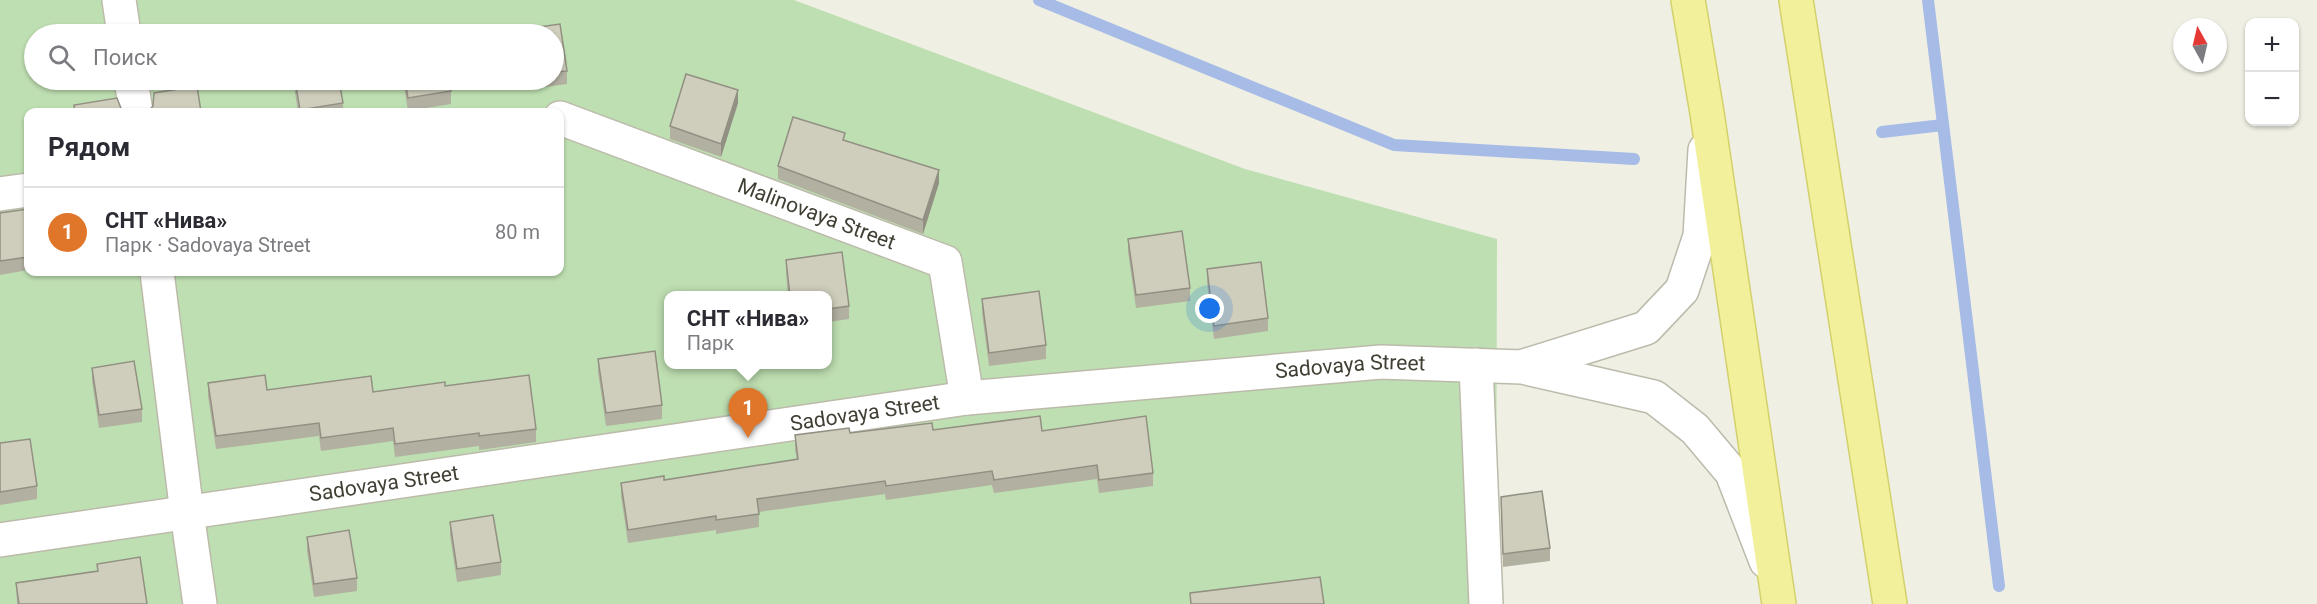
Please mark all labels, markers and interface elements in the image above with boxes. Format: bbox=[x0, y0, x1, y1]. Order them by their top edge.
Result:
north arrow bbox=[2173, 18, 2227, 72]
map controls bbox=[2245, 18, 2299, 126]
button: + bbox=[2245, 18, 2299, 72]
search box bbox=[24, 24, 564, 90]
icon: search bbox=[45, 41, 78, 74]
text: Поиск bbox=[93, 45, 157, 70]
button: − bbox=[2245, 72, 2299, 126]
text: Рядом bbox=[48, 132, 130, 162]
street label: Malinovaya Street bbox=[734, 174, 899, 254]
text: СНТ «Нива» bbox=[105, 208, 227, 233]
text: 1 bbox=[62, 220, 73, 244]
text: 80 m bbox=[495, 220, 540, 244]
text: Парк · Sadovaya Street bbox=[105, 233, 311, 257]
popup bbox=[664, 291, 832, 369]
your location bbox=[1195, 294, 1224, 323]
text: СНТ «Нива» bbox=[687, 306, 809, 331]
text: Парк bbox=[687, 331, 734, 355]
street label: Sadovaya Street bbox=[1274, 350, 1426, 383]
pin: 1 bbox=[728, 388, 768, 438]
street label: Sadovaya Street bbox=[788, 390, 941, 436]
street label: Sadovaya Street bbox=[308, 461, 460, 506]

